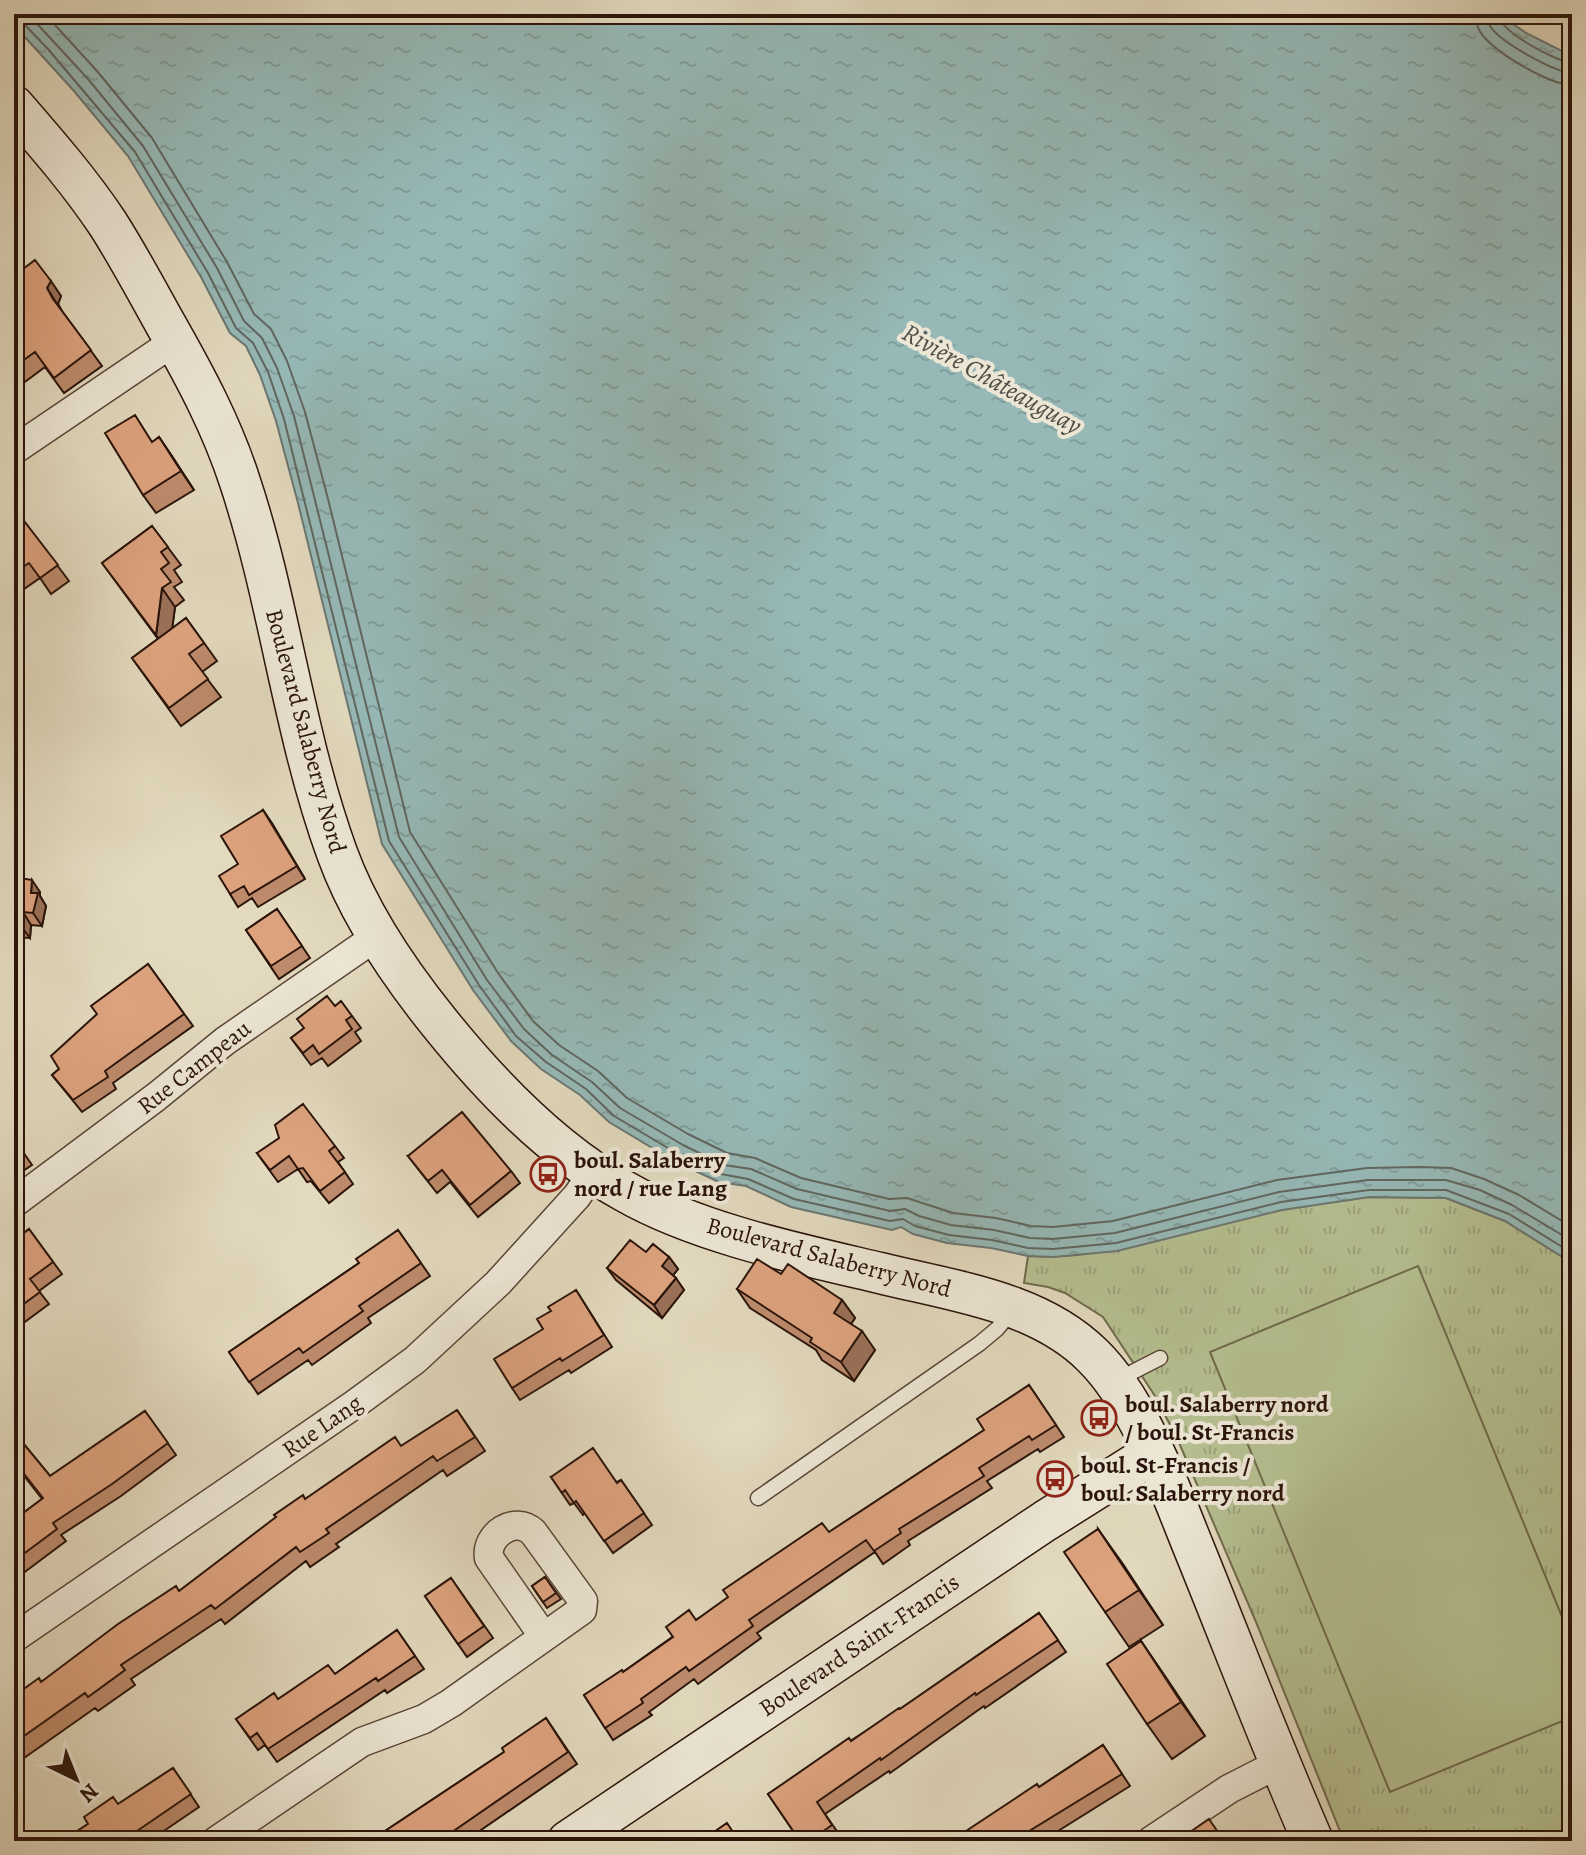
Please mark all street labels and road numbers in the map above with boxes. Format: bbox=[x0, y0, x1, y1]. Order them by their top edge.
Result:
street label: Boulevard Salaberry Nord bbox=[258, 605, 354, 857]
street label: Rue Campeau bbox=[130, 1012, 258, 1122]
street label: Boulevard Salaberry Nord bbox=[703, 1209, 955, 1305]
street label: Rue Lang bbox=[276, 1387, 368, 1465]
street label: Boulevard Saint-Francis bbox=[753, 1566, 965, 1724]

